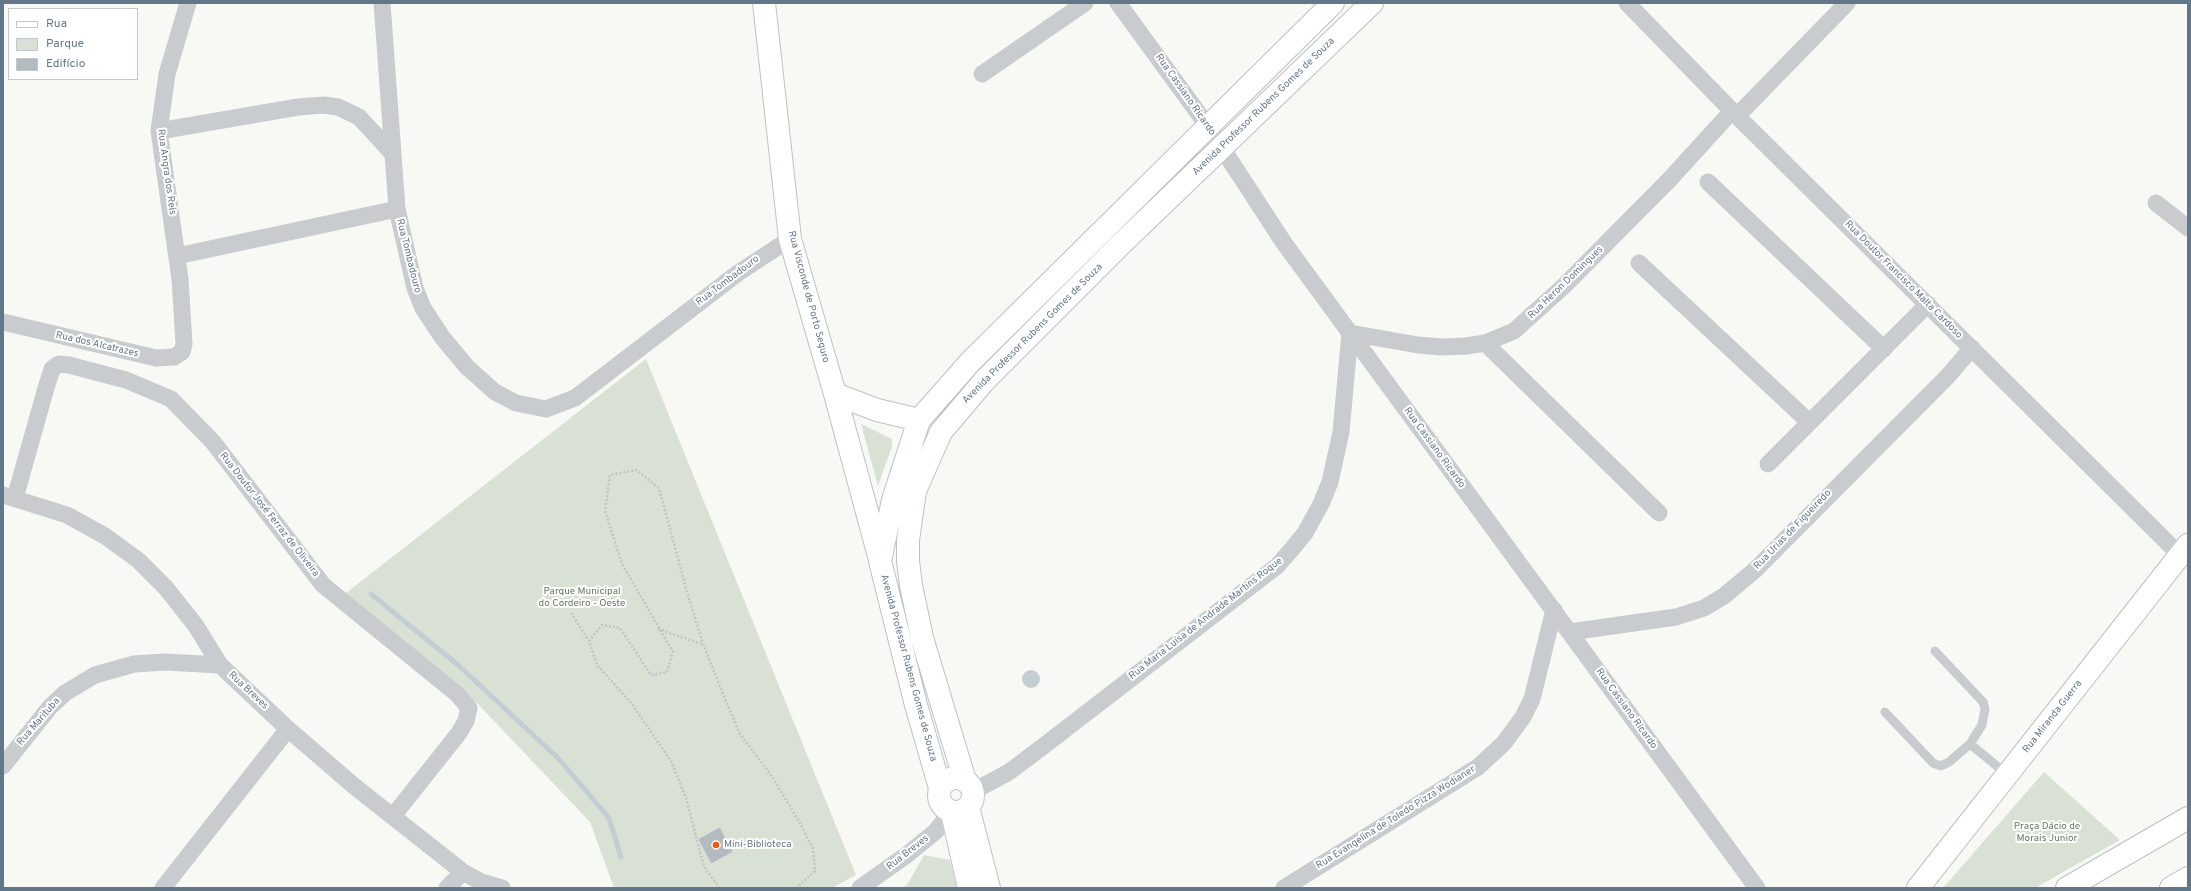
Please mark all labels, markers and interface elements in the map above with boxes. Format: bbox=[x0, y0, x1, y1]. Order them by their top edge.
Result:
legend bbox=[8, 8, 138, 80]
text: Rua bbox=[46, 16, 67, 32]
text: Parque bbox=[46, 36, 84, 52]
street label: Avenida Professor Rubens Gomes de Souza bbox=[1190, 36, 1338, 178]
street label: Rua Cassiano Ricardo bbox=[1152, 52, 1218, 138]
text: Edifício bbox=[46, 56, 85, 72]
street label: Rua Angra dos Reis bbox=[154, 128, 178, 216]
street label: Rua Tombadouro bbox=[393, 218, 423, 294]
street label: Rua Doutor Francisco Malta Cardoso bbox=[1842, 219, 1964, 341]
street label: Rua Visconde de Porto Seguro bbox=[785, 230, 831, 364]
street label: Rua Heron Domingues bbox=[1526, 244, 1606, 322]
street label: Rua Tombadouro bbox=[694, 253, 762, 309]
street label: Avenida Professor Rubens Gomes de Souza bbox=[960, 261, 1106, 407]
street label: Rua dos Alcatrazes bbox=[54, 330, 140, 360]
street label: Rua Cassiano Ricardo bbox=[1401, 405, 1467, 491]
street label: Rua Doutor José Ferraz de Oliveira bbox=[217, 450, 321, 580]
street label: Rua Urias de Figueiredo bbox=[1752, 488, 1834, 572]
street label: Rua Maria Luísa de Andrade Martins Roque bbox=[1127, 555, 1285, 683]
street label: Avenida Professor Rubens Gomes de Souza bbox=[877, 573, 939, 763]
park label: Parque Municipal do Cordeiro - Oeste bbox=[539, 586, 625, 610]
street label: Rua Cassiano Ricardo bbox=[1593, 666, 1659, 752]
street label: Rua Breves bbox=[226, 669, 270, 713]
street label: Rua Miranda Guerra bbox=[2021, 678, 2085, 756]
street label: Rua Marituba bbox=[15, 696, 63, 748]
street label: Rua Evangelina de Toledo Pizza Wodianer bbox=[1314, 764, 1478, 872]
park label: Praça Dácio de Morais Junior bbox=[2014, 821, 2080, 844]
street label: Rua Breves bbox=[885, 833, 931, 873]
place label: Mini-Biblioteca bbox=[724, 839, 791, 851]
marker: Mini-Biblioteca bbox=[711, 840, 721, 850]

